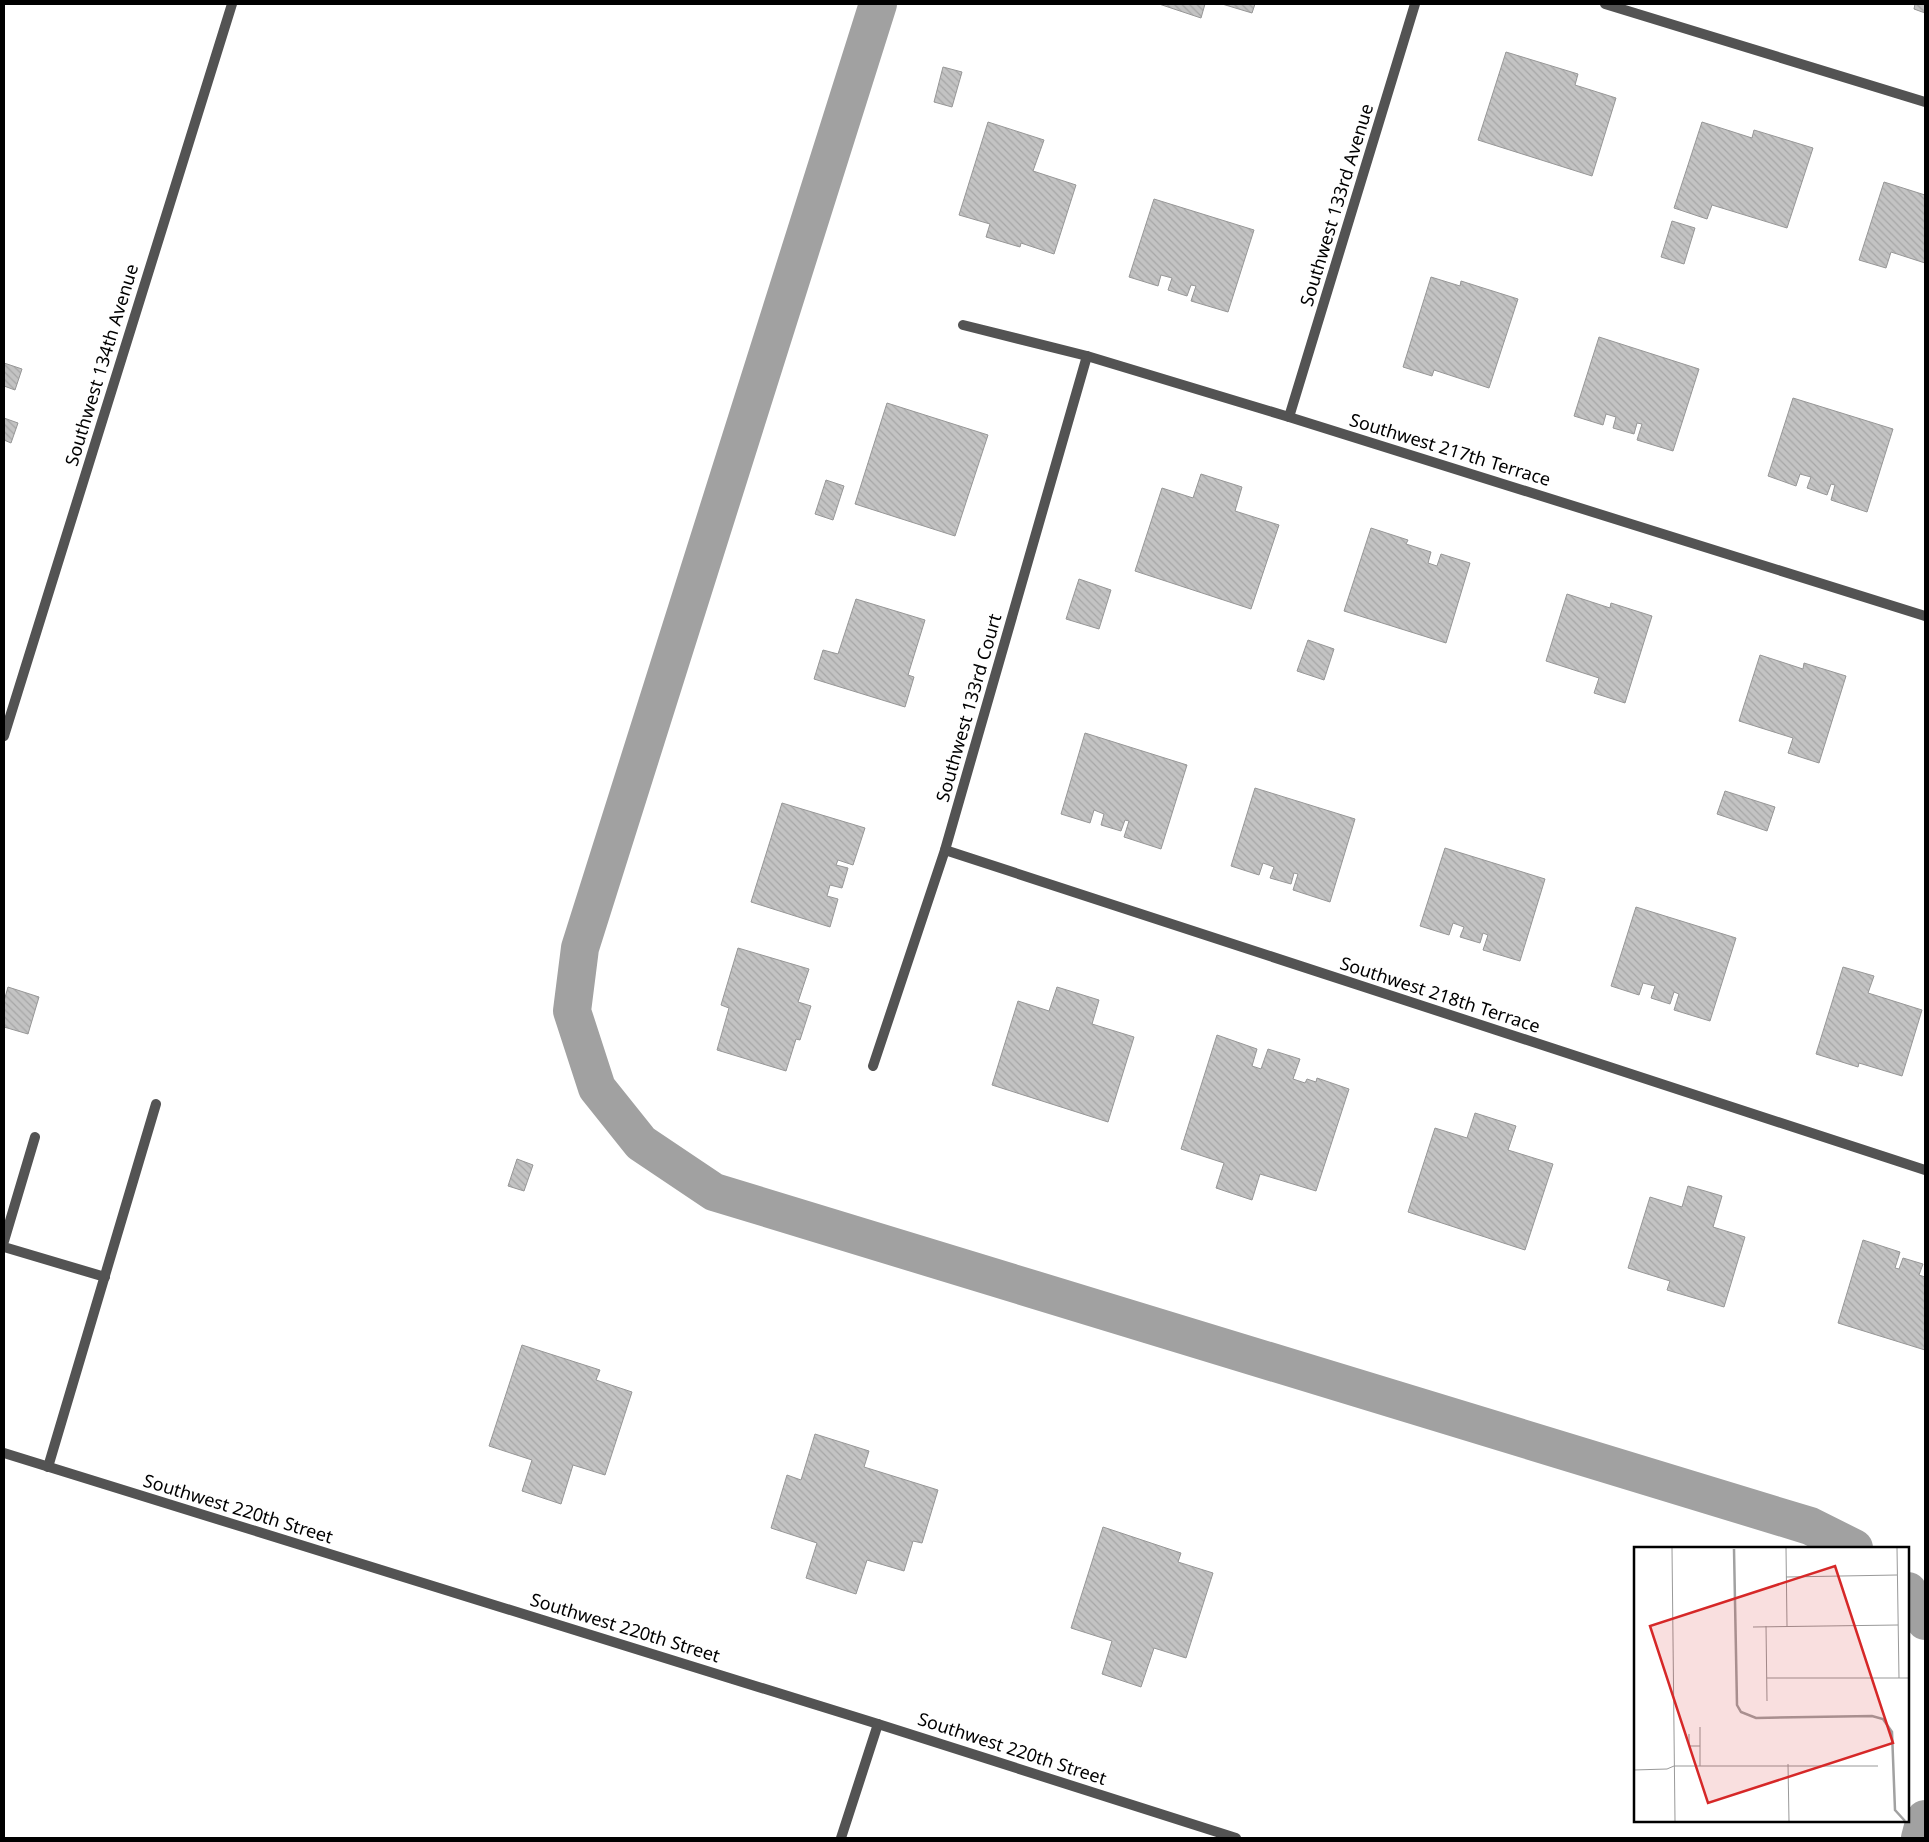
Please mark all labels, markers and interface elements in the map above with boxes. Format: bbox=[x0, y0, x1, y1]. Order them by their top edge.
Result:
street label: Southwest 133rd Avenue bbox=[1294, 101, 1378, 309]
street label: Southwest 134th Avenue bbox=[59, 261, 143, 469]
street label: Southwest 217th Terrace bbox=[1347, 407, 1554, 491]
street label: Southwest 133rd Court bbox=[930, 610, 1007, 805]
street label: Southwest 218th Terrace bbox=[1337, 950, 1543, 1038]
street label: Southwest 220th Street bbox=[141, 1468, 336, 1548]
inset map bbox=[1634, 1547, 1909, 1822]
street label: Southwest 220th Street bbox=[528, 1587, 723, 1667]
street label: Southwest 220th Street bbox=[915, 1706, 1110, 1790]

